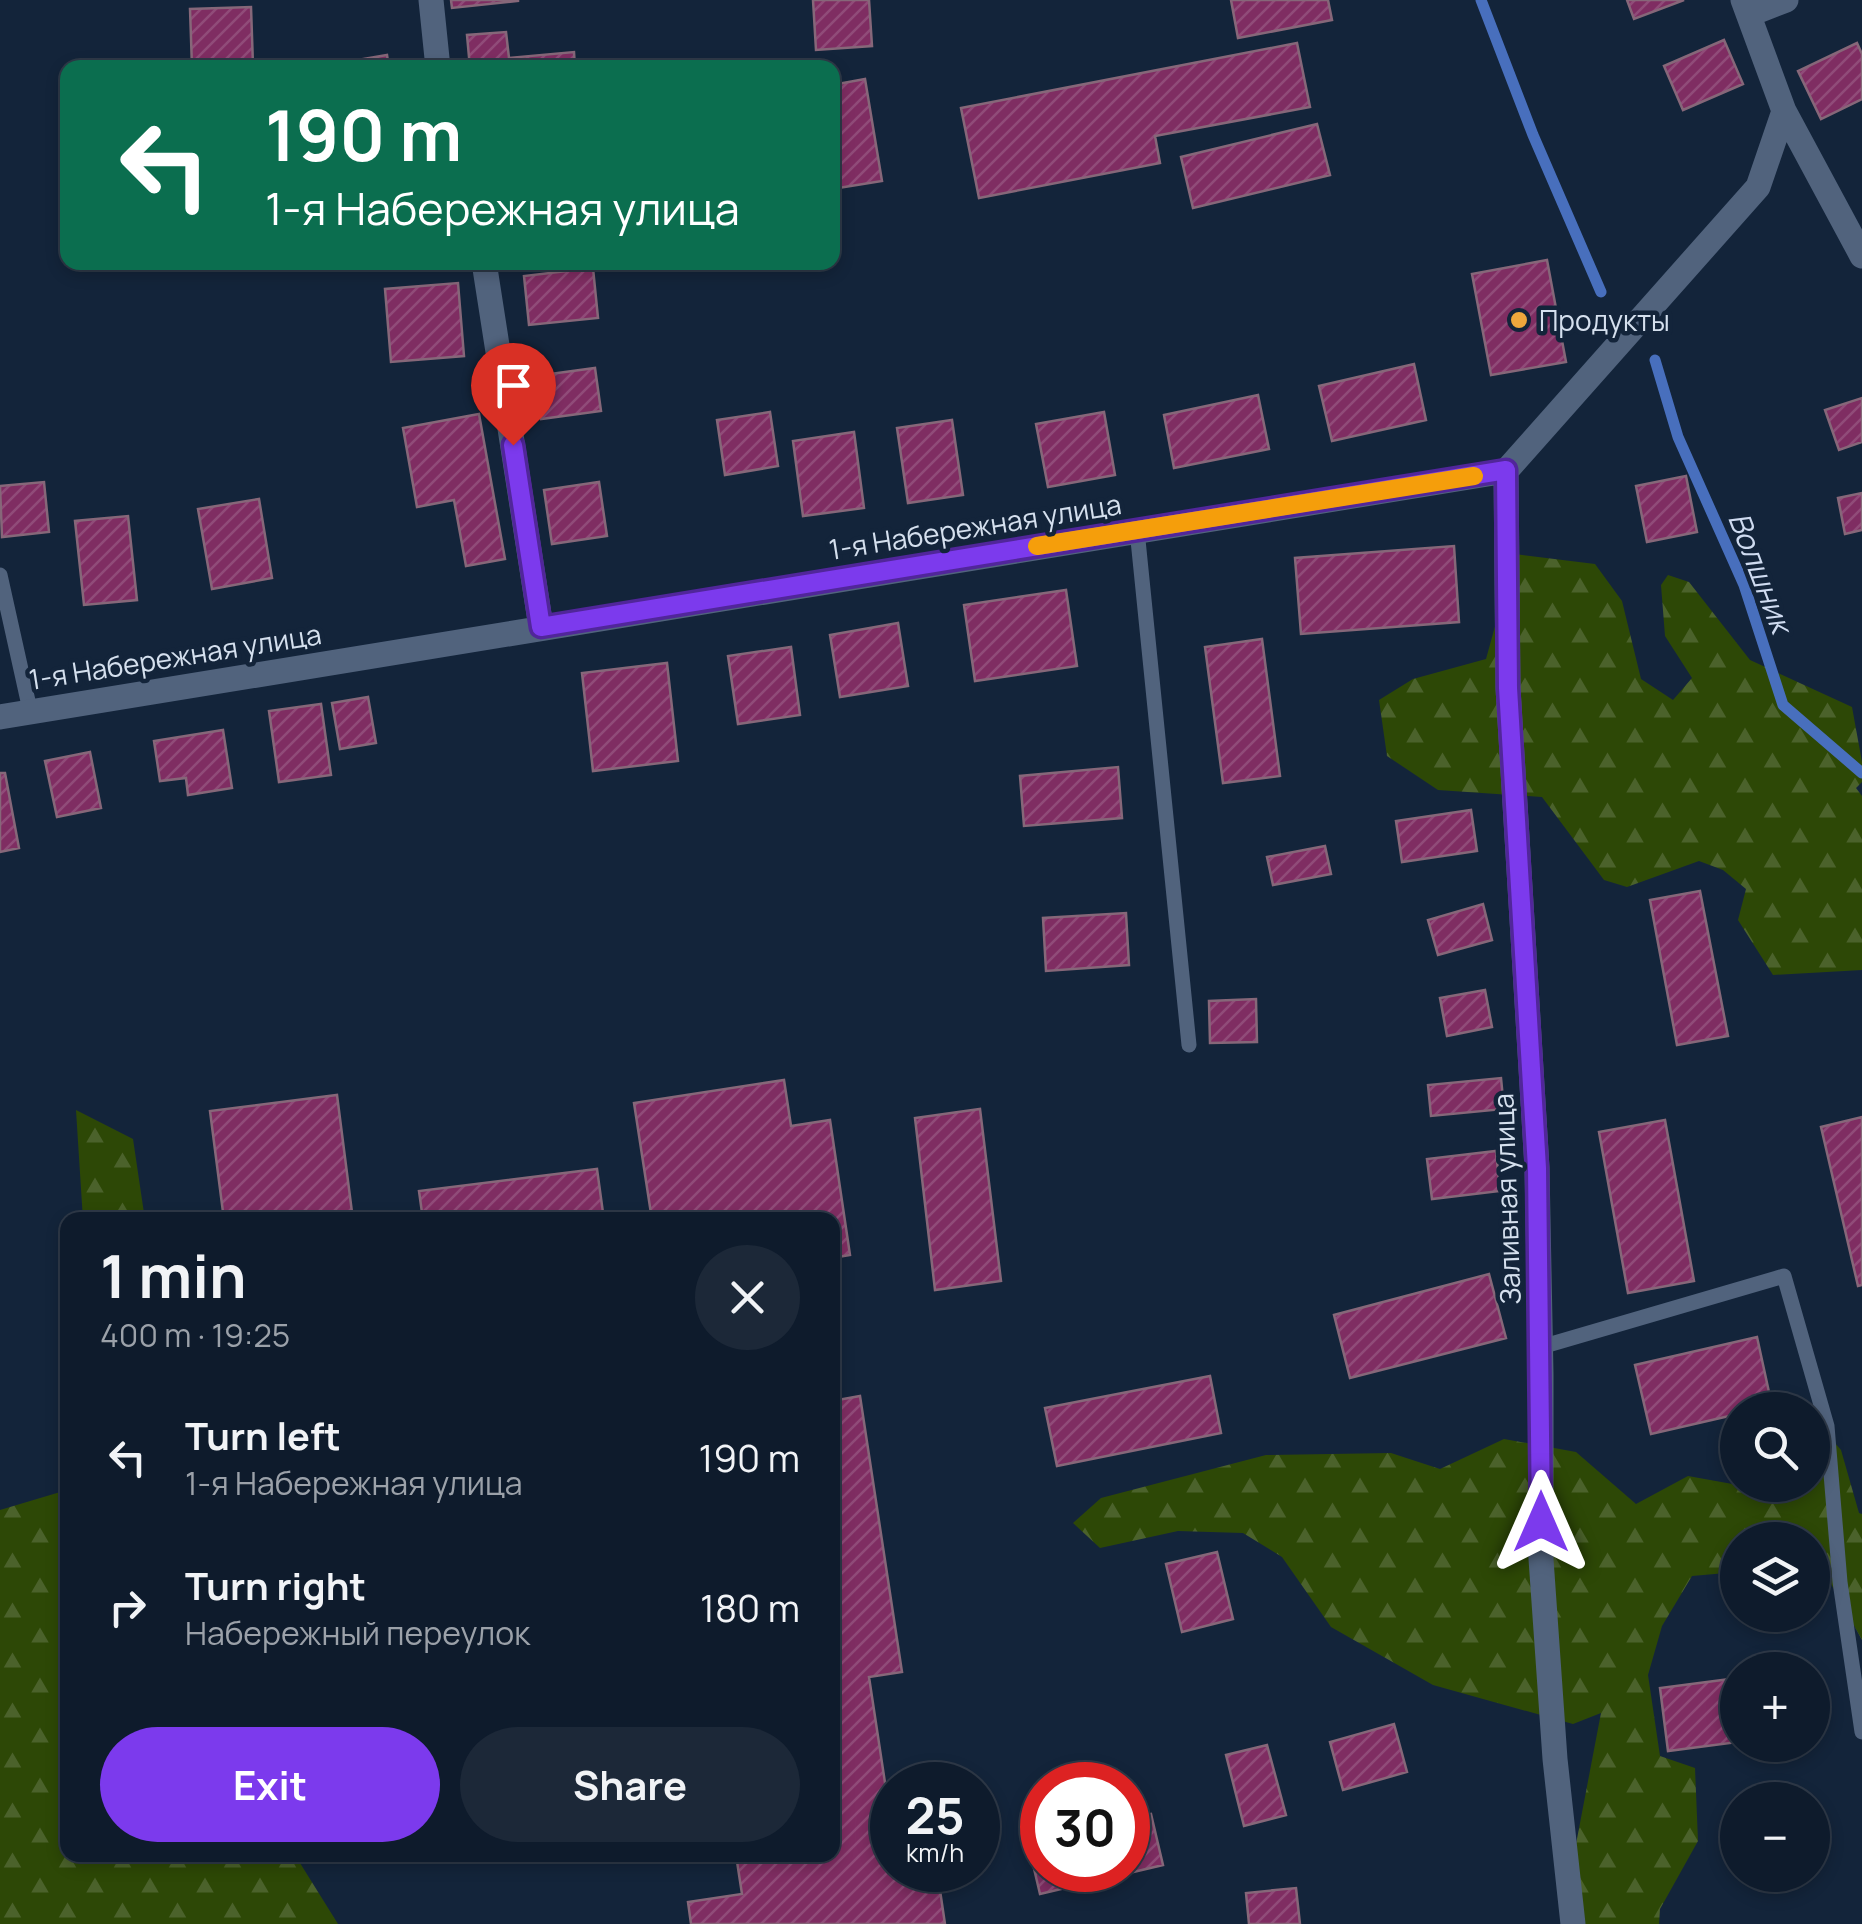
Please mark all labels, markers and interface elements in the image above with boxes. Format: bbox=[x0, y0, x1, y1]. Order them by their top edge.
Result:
text: 190 m bbox=[265, 86, 462, 182]
icon: left bbox=[100, 100, 230, 230]
text: 1-я Набережная улица bbox=[265, 177, 740, 239]
place label: Продукты bbox=[1539, 301, 1670, 339]
marker: Продукты bbox=[1508, 309, 1530, 331]
pin bbox=[471, 343, 556, 446]
icon: arrive bbox=[486, 358, 541, 413]
street label: 1-я Набережная улица bbox=[826, 484, 1124, 568]
water label: Волшник bbox=[1719, 506, 1804, 642]
street label: 1-я Набережная улица bbox=[26, 614, 324, 698]
street label: Заливная улица bbox=[1483, 1093, 1529, 1305]
text: 1 min bbox=[100, 1234, 247, 1316]
button: close bbox=[695, 1245, 800, 1350]
text: 400 m · 19:25 bbox=[100, 1313, 290, 1357]
map controls bbox=[1720, 1392, 1830, 1892]
button: search bbox=[1720, 1392, 1830, 1502]
text: Turn left bbox=[185, 1409, 341, 1461]
icon: left bbox=[100, 1430, 155, 1485]
text: 190 m bbox=[699, 1431, 800, 1483]
text: 1-я Набережная улица bbox=[185, 1461, 523, 1505]
position arrow bbox=[1489, 1470, 1593, 1574]
button: layers bbox=[1720, 1522, 1830, 1632]
text: Turn right bbox=[185, 1559, 366, 1611]
icon: right bbox=[100, 1580, 155, 1635]
text: 180 m bbox=[700, 1581, 800, 1633]
text: Набережный переулок bbox=[185, 1611, 530, 1655]
button: + bbox=[1720, 1652, 1830, 1762]
button: Exit bbox=[100, 1727, 440, 1842]
button: Share bbox=[460, 1727, 800, 1842]
speed limit sign: 30 bbox=[1020, 1762, 1150, 1892]
text: 25 bbox=[905, 1781, 965, 1849]
button: − bbox=[1720, 1782, 1830, 1892]
text: km/h bbox=[906, 1835, 964, 1870]

